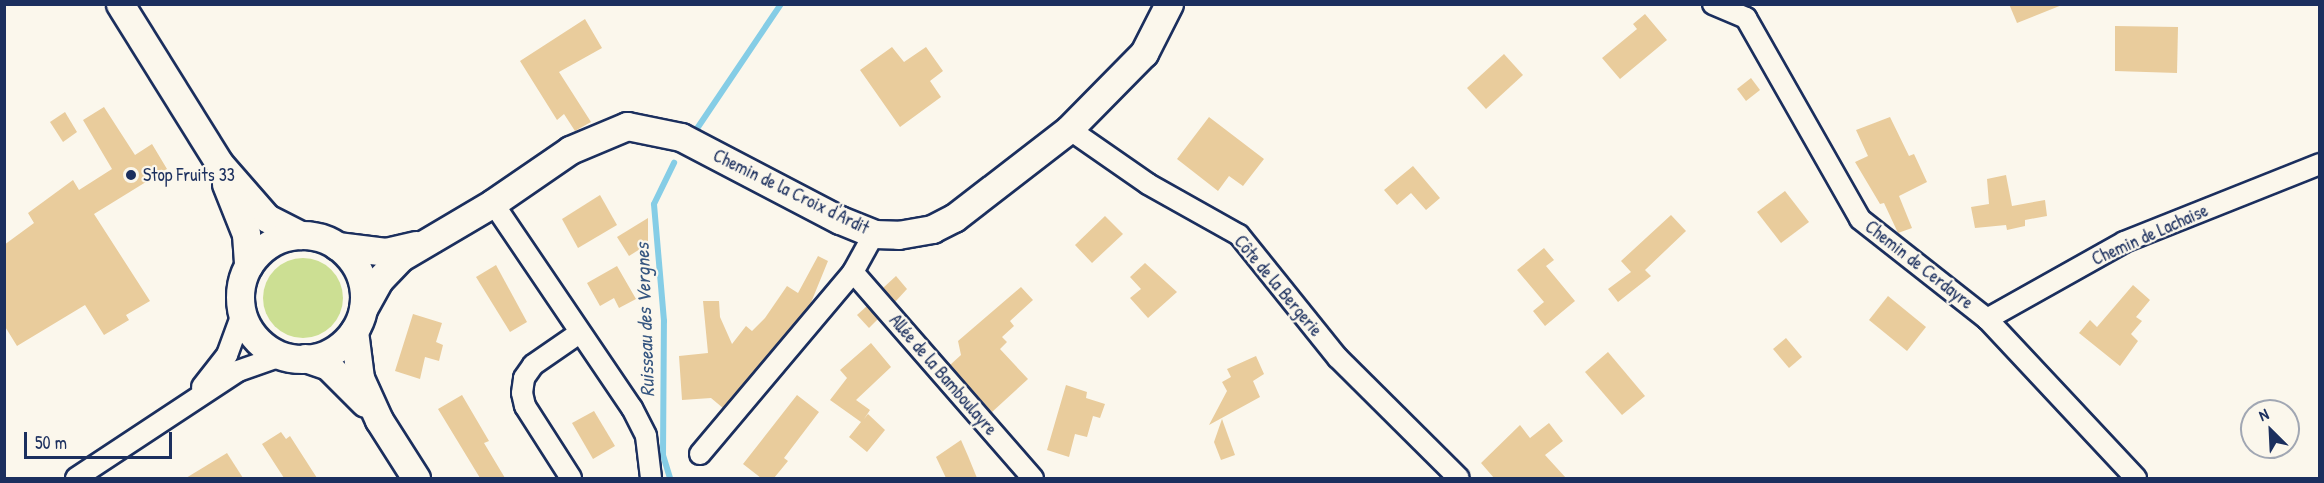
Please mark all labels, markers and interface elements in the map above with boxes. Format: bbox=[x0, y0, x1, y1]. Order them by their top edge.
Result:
street label: Chemin de la Croix d'Ardit bbox=[710, 145, 872, 239]
place label: Stop Fruits 33 bbox=[143, 164, 235, 186]
marker: Stop Fruits 33 bbox=[124, 168, 138, 182]
street label: Chemin de Lachaise bbox=[2089, 200, 2211, 270]
street label: Chemin de Cerdayre bbox=[1861, 216, 1977, 314]
street label: Côte de la Bergerie bbox=[1229, 231, 1327, 341]
water label: Ruisseau des Vergnes bbox=[629, 243, 659, 397]
street label: Allée de la Bamboulayre bbox=[885, 310, 1001, 440]
north arrow bbox=[2240, 399, 2300, 459]
text: N bbox=[2255, 403, 2272, 426]
scale bar bbox=[27, 420, 176, 458]
text: 50 m bbox=[35, 430, 67, 455]

